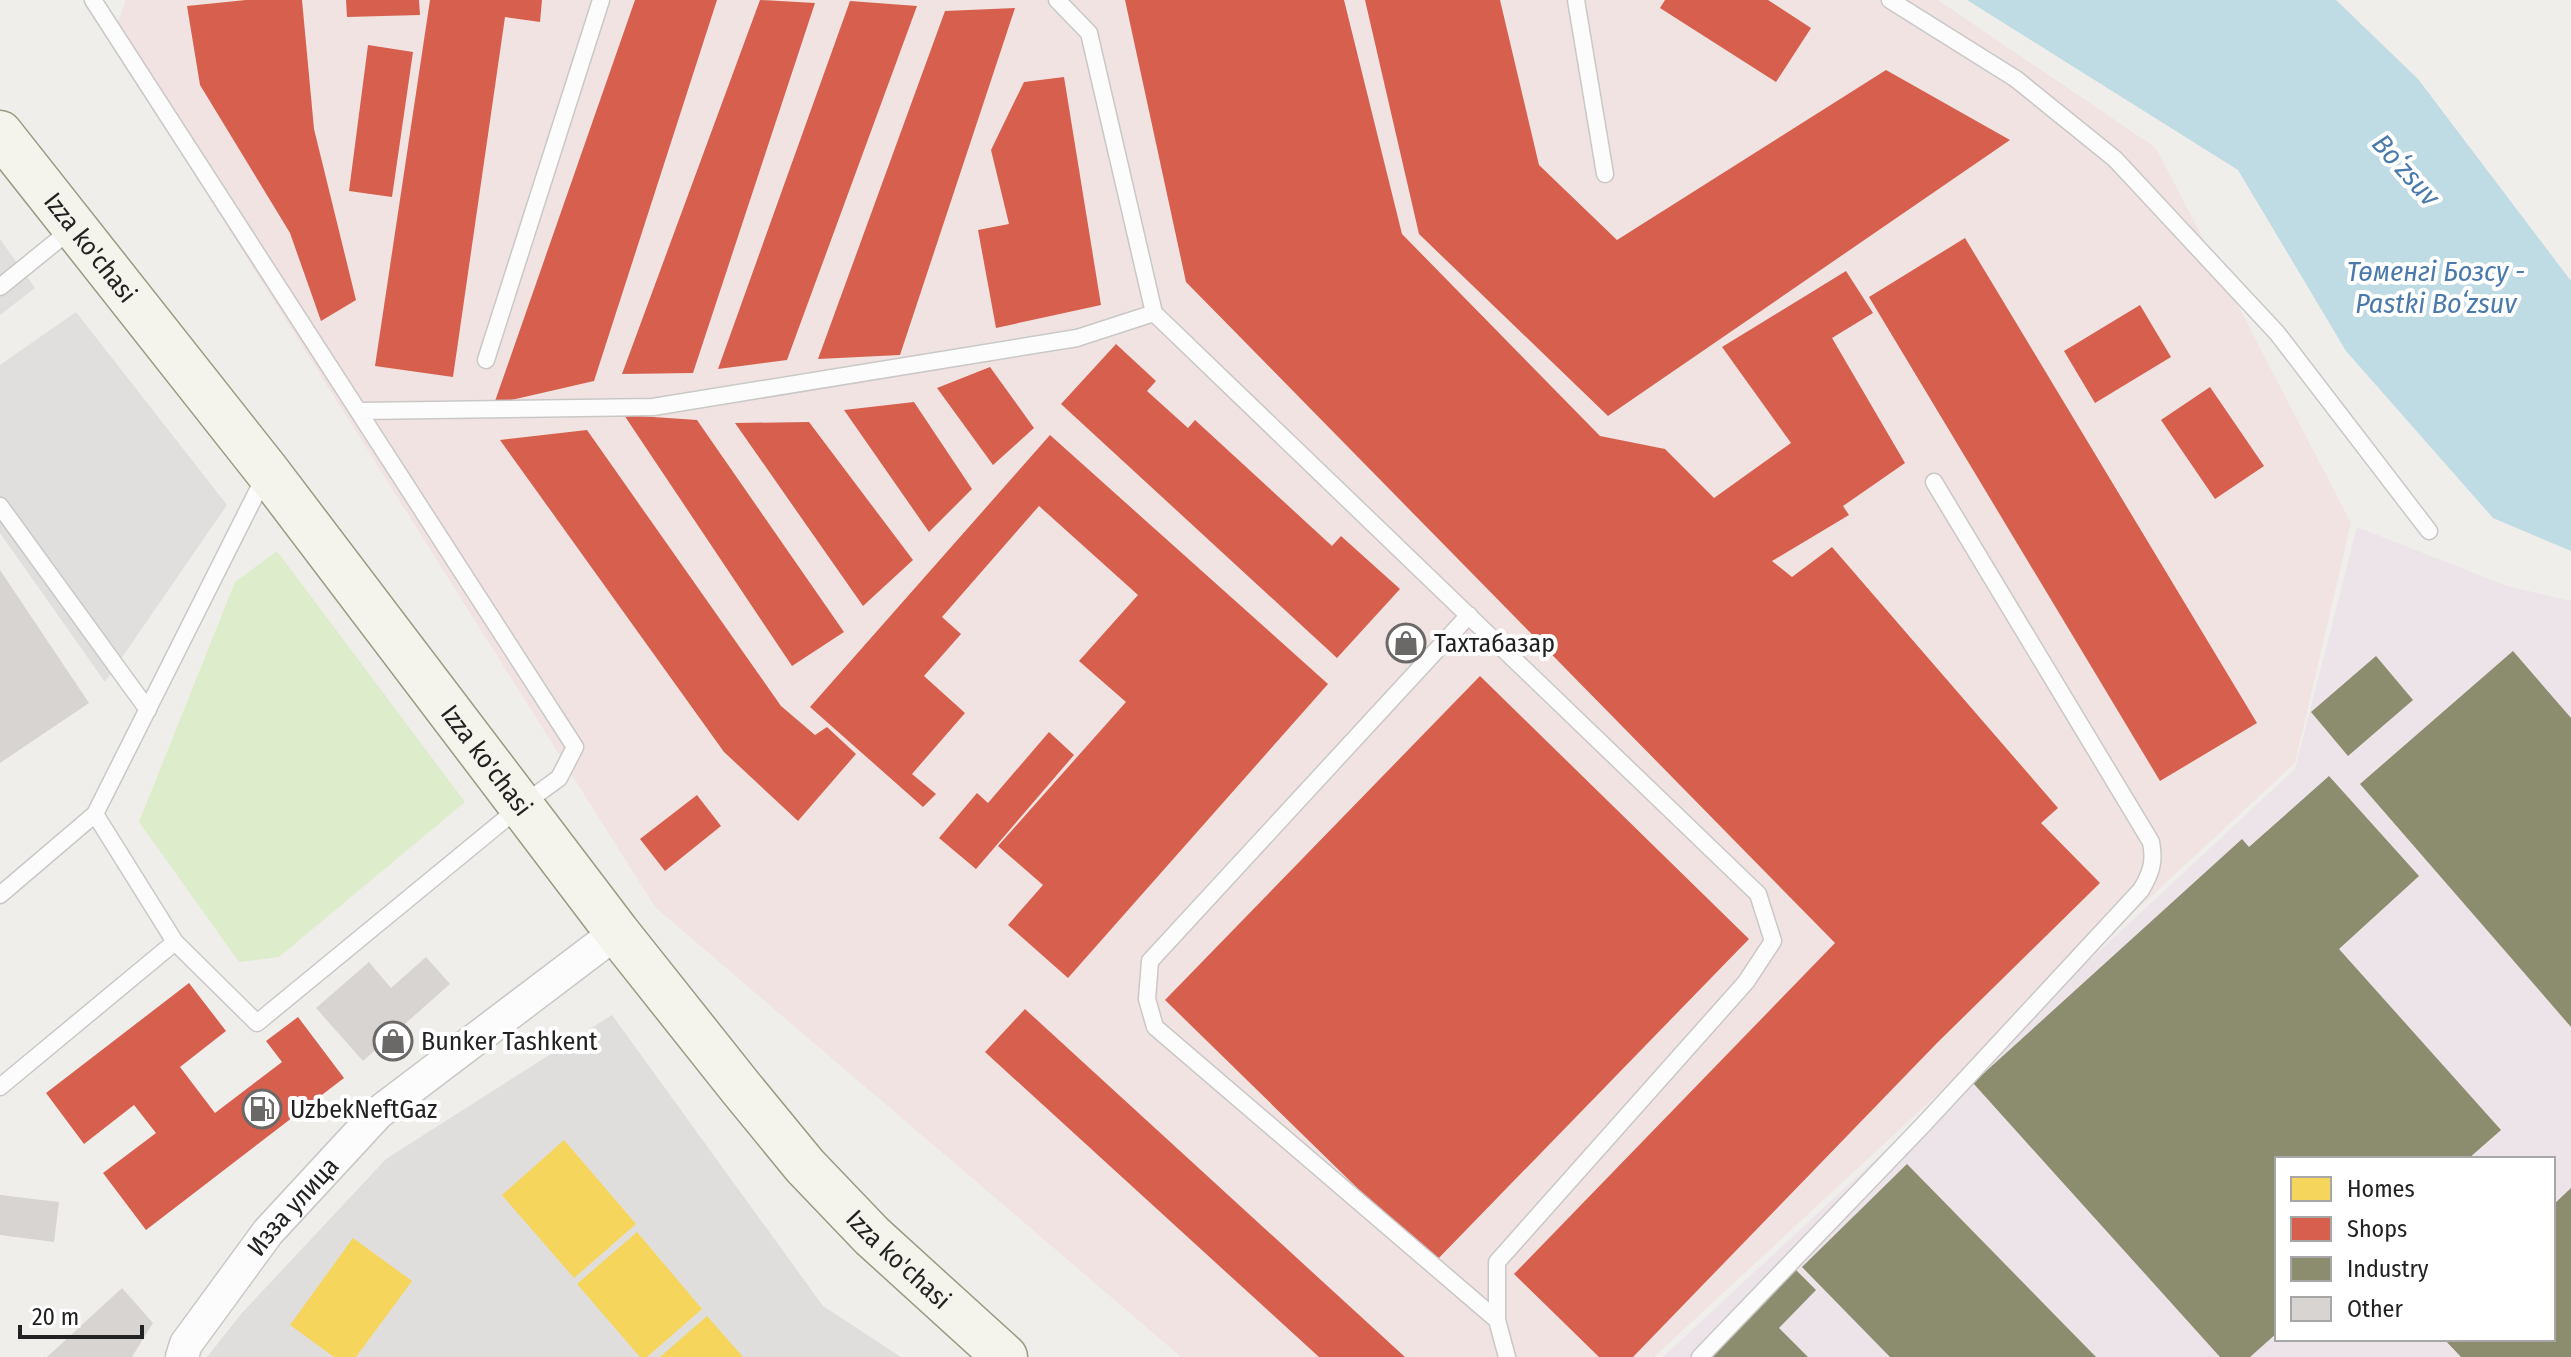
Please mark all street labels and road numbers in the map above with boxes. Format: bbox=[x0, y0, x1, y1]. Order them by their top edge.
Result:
street label: Izza ko'chasi bbox=[38, 186, 143, 309]
street label: Izza ko'chasi bbox=[435, 699, 539, 822]
street label: Изза улица bbox=[240, 1150, 345, 1262]
street label: Izza ko'chasi bbox=[840, 1203, 957, 1315]

